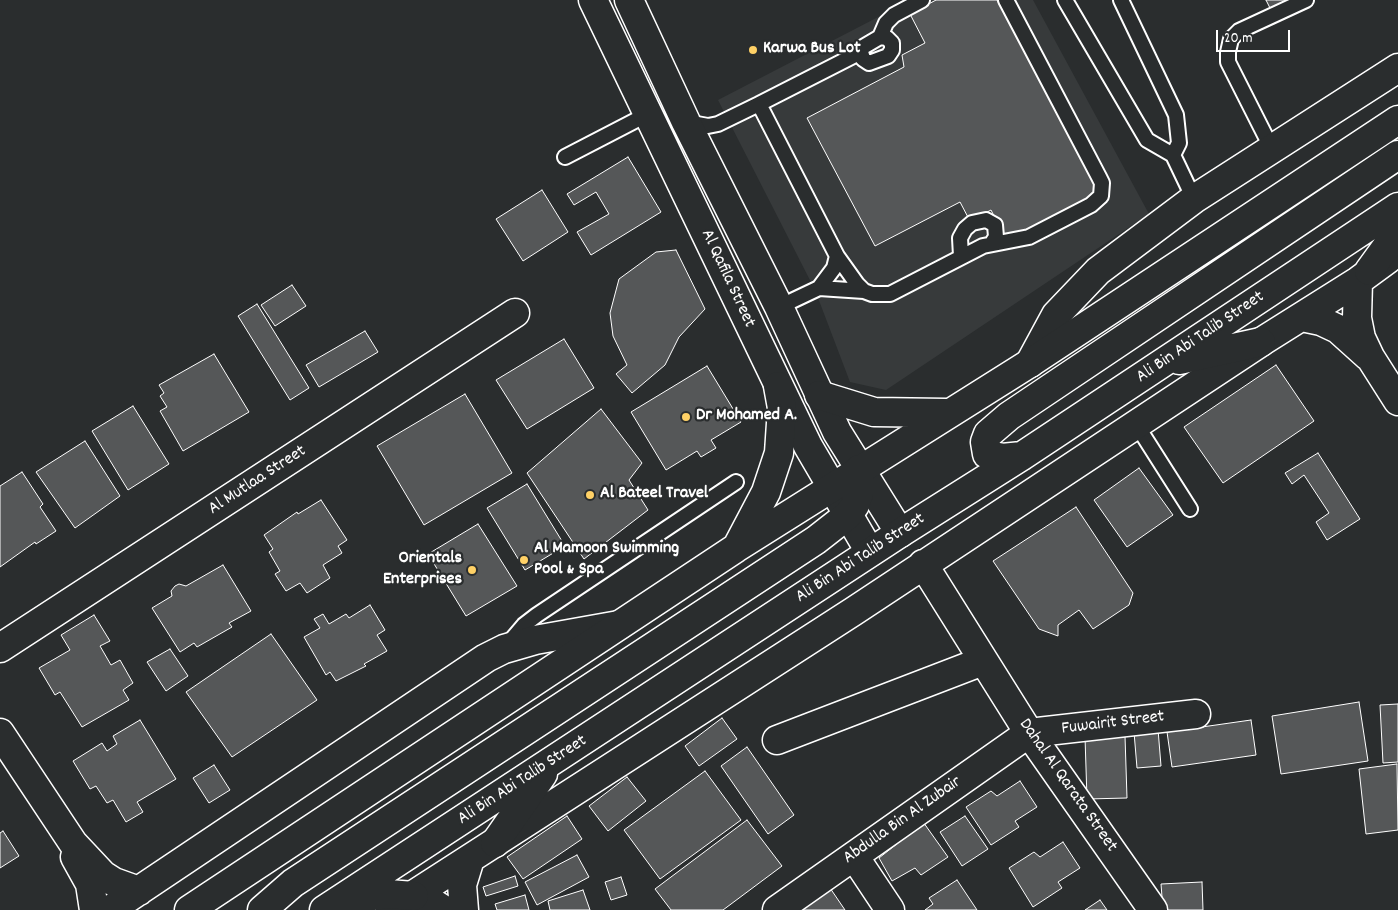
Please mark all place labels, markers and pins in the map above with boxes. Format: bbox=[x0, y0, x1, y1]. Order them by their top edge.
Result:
place label: Karwa Bus Lot bbox=[763, 39, 861, 61]
marker: Karwa Bus Lot bbox=[747, 44, 759, 56]
place label: Dr Mohamed A. bbox=[696, 406, 797, 428]
marker: Dr Mohamed A. bbox=[680, 411, 692, 423]
place label: Al Bateel Travel bbox=[600, 484, 708, 506]
marker: Al Bateel Travel bbox=[584, 489, 596, 501]
place label: Al Mamoon Swimming Pool & Spa bbox=[534, 539, 679, 582]
place label: Orientals Enterprises bbox=[383, 549, 462, 592]
marker: Al Mamoon Swimming Pool & Spa bbox=[518, 554, 530, 566]
marker: Orientals Enterprises bbox=[466, 564, 478, 576]

